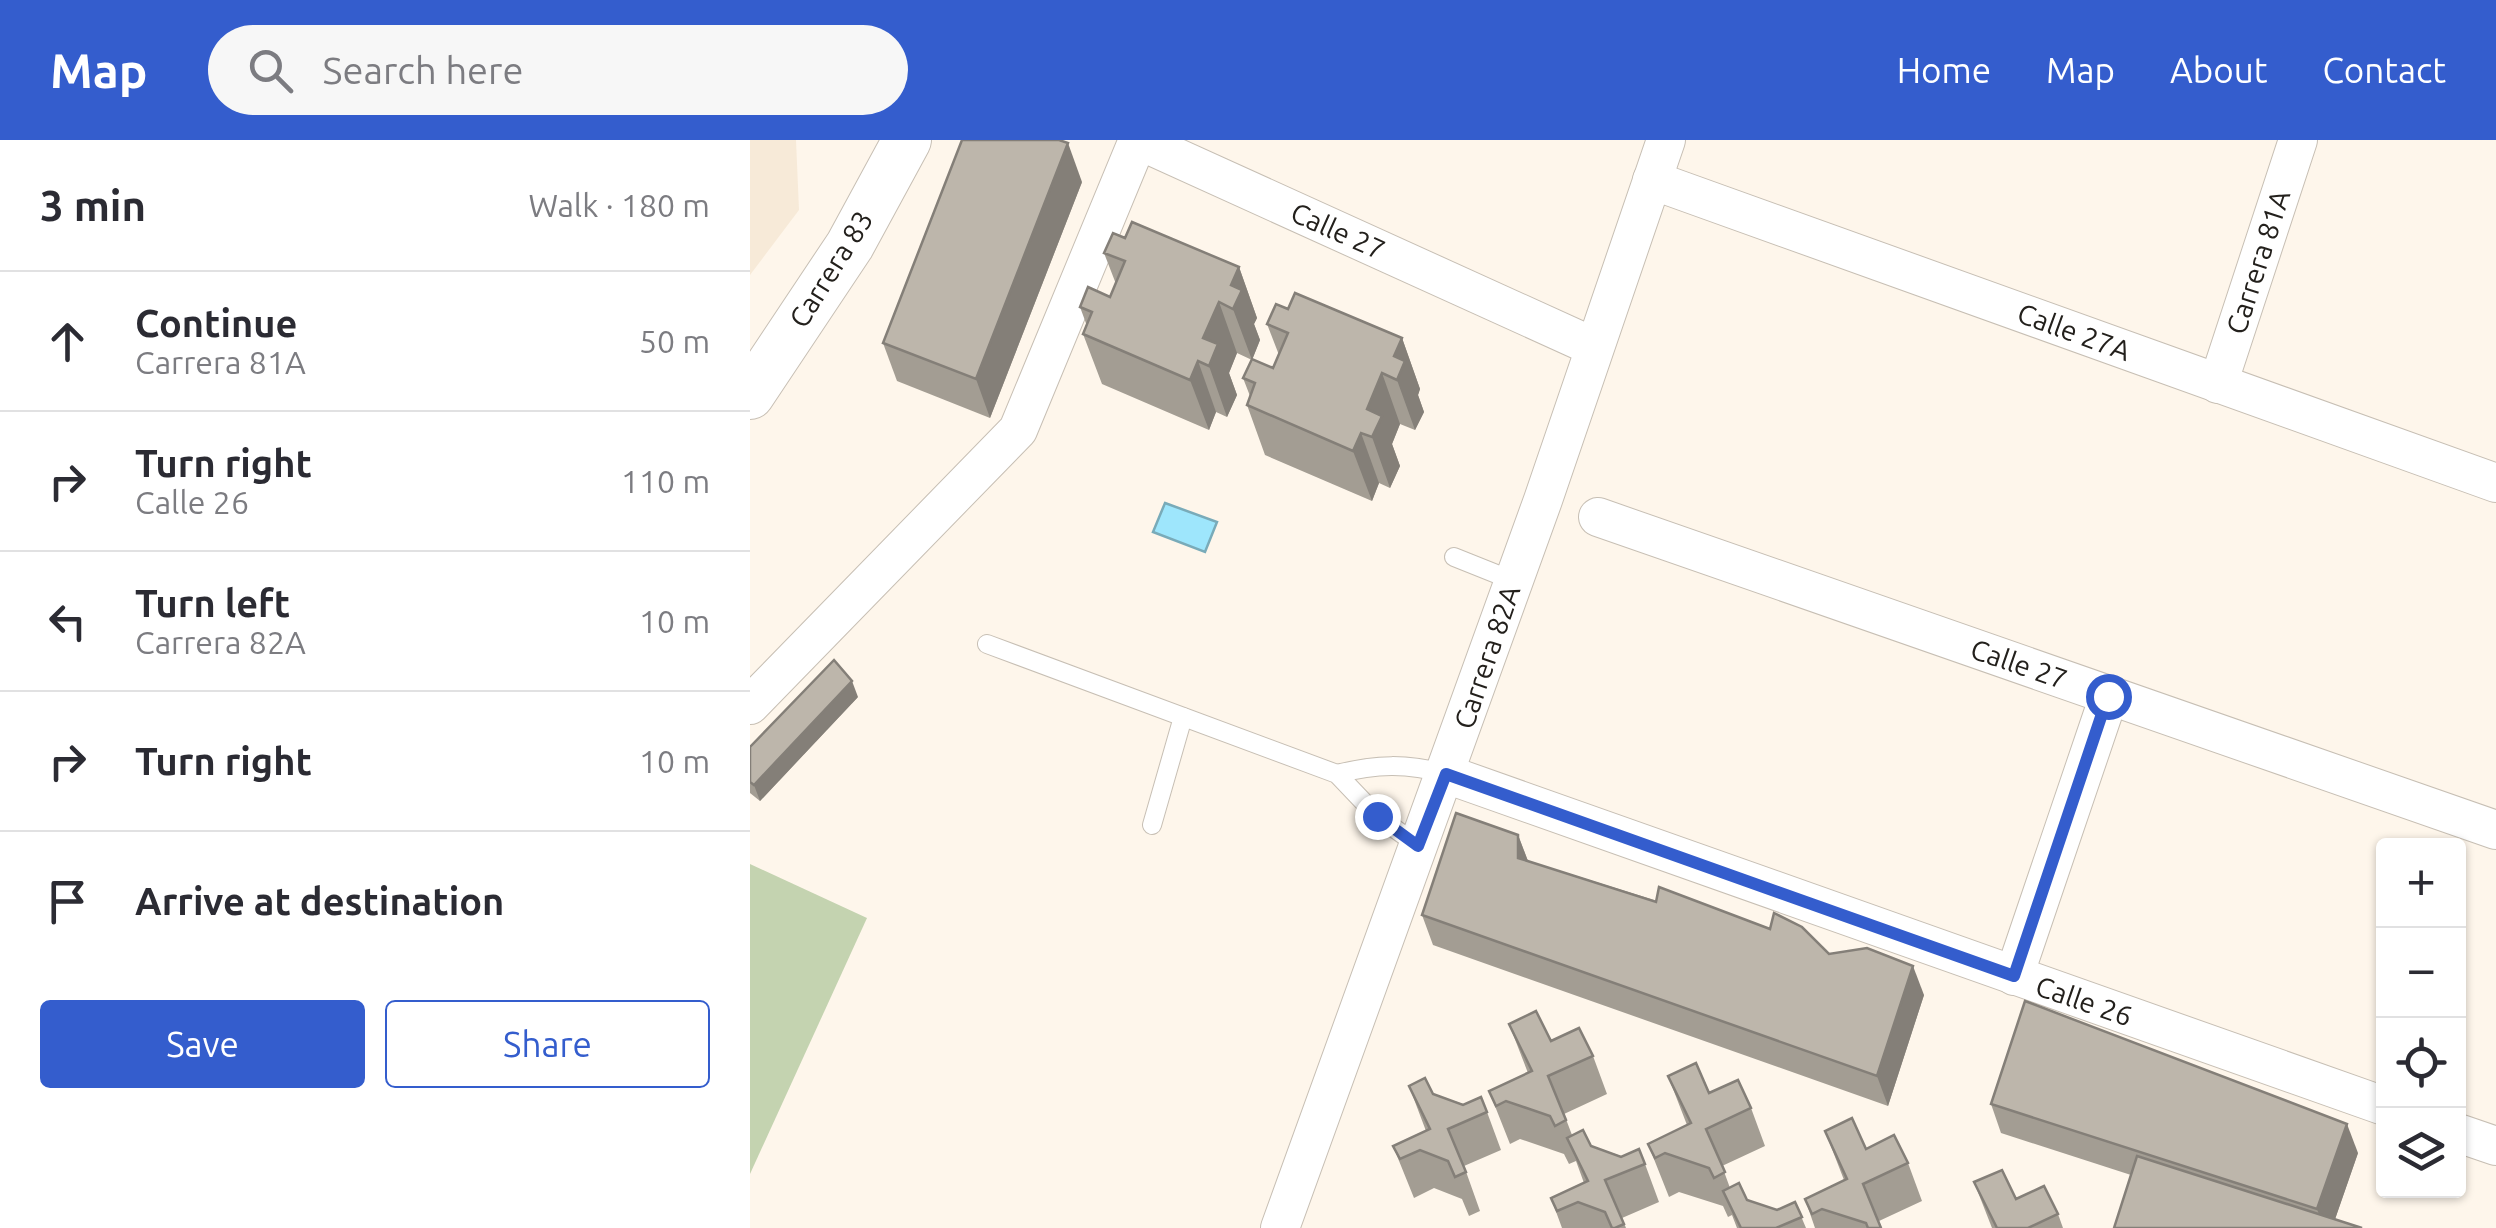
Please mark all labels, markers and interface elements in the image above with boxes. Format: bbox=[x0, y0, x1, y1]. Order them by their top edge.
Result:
search box bbox=[208, 25, 908, 115]
text: Map bbox=[50, 43, 148, 97]
icon: search bbox=[243, 43, 298, 98]
text: Search here bbox=[323, 49, 523, 91]
text: Home bbox=[1897, 50, 1991, 90]
text: Map bbox=[2046, 50, 2115, 90]
text: About bbox=[2170, 50, 2267, 90]
text: Contact bbox=[2322, 50, 2446, 90]
text: 3 min bbox=[40, 182, 146, 229]
street label: Carrera 81A bbox=[2220, 186, 2295, 338]
text: Walk · 180 m bbox=[528, 187, 710, 223]
street label: Calle 27 bbox=[1286, 196, 1390, 265]
street label: Carrera 83 bbox=[783, 205, 878, 333]
street label: Calle 27A bbox=[2013, 297, 2135, 366]
text: Continue bbox=[135, 302, 297, 344]
icon: ahead bbox=[40, 314, 95, 369]
text: 50 m bbox=[639, 323, 710, 359]
text: Carrera 81A bbox=[135, 344, 306, 380]
text: Turn right bbox=[135, 442, 312, 484]
icon: right bbox=[40, 454, 95, 509]
text: 110 m bbox=[621, 463, 710, 499]
text: Calle 26 bbox=[135, 484, 249, 520]
street label: Carrera 82A bbox=[1448, 581, 1526, 733]
text: Turn left bbox=[135, 582, 290, 624]
icon: left bbox=[40, 594, 95, 649]
text: 10 m bbox=[639, 603, 710, 639]
text: Carrera 82A bbox=[135, 624, 306, 660]
street label: Calle 27 bbox=[1967, 633, 2071, 694]
route start bbox=[2086, 674, 2132, 720]
icon: right bbox=[40, 734, 95, 789]
text: Turn right bbox=[135, 740, 312, 782]
text: 10 m bbox=[639, 743, 710, 779]
route end bbox=[1355, 794, 1401, 840]
map controls bbox=[2376, 838, 2466, 1198]
button: + bbox=[2376, 838, 2466, 928]
icon: arrive bbox=[40, 874, 95, 929]
text: Arrive at destination bbox=[135, 880, 504, 922]
button: − bbox=[2376, 928, 2466, 1018]
street label: Calle 26 bbox=[2032, 970, 2136, 1031]
button: Save bbox=[40, 1000, 365, 1088]
button: Share bbox=[385, 1000, 710, 1088]
button: locate bbox=[2376, 1018, 2466, 1108]
button: layers bbox=[2376, 1108, 2466, 1198]

